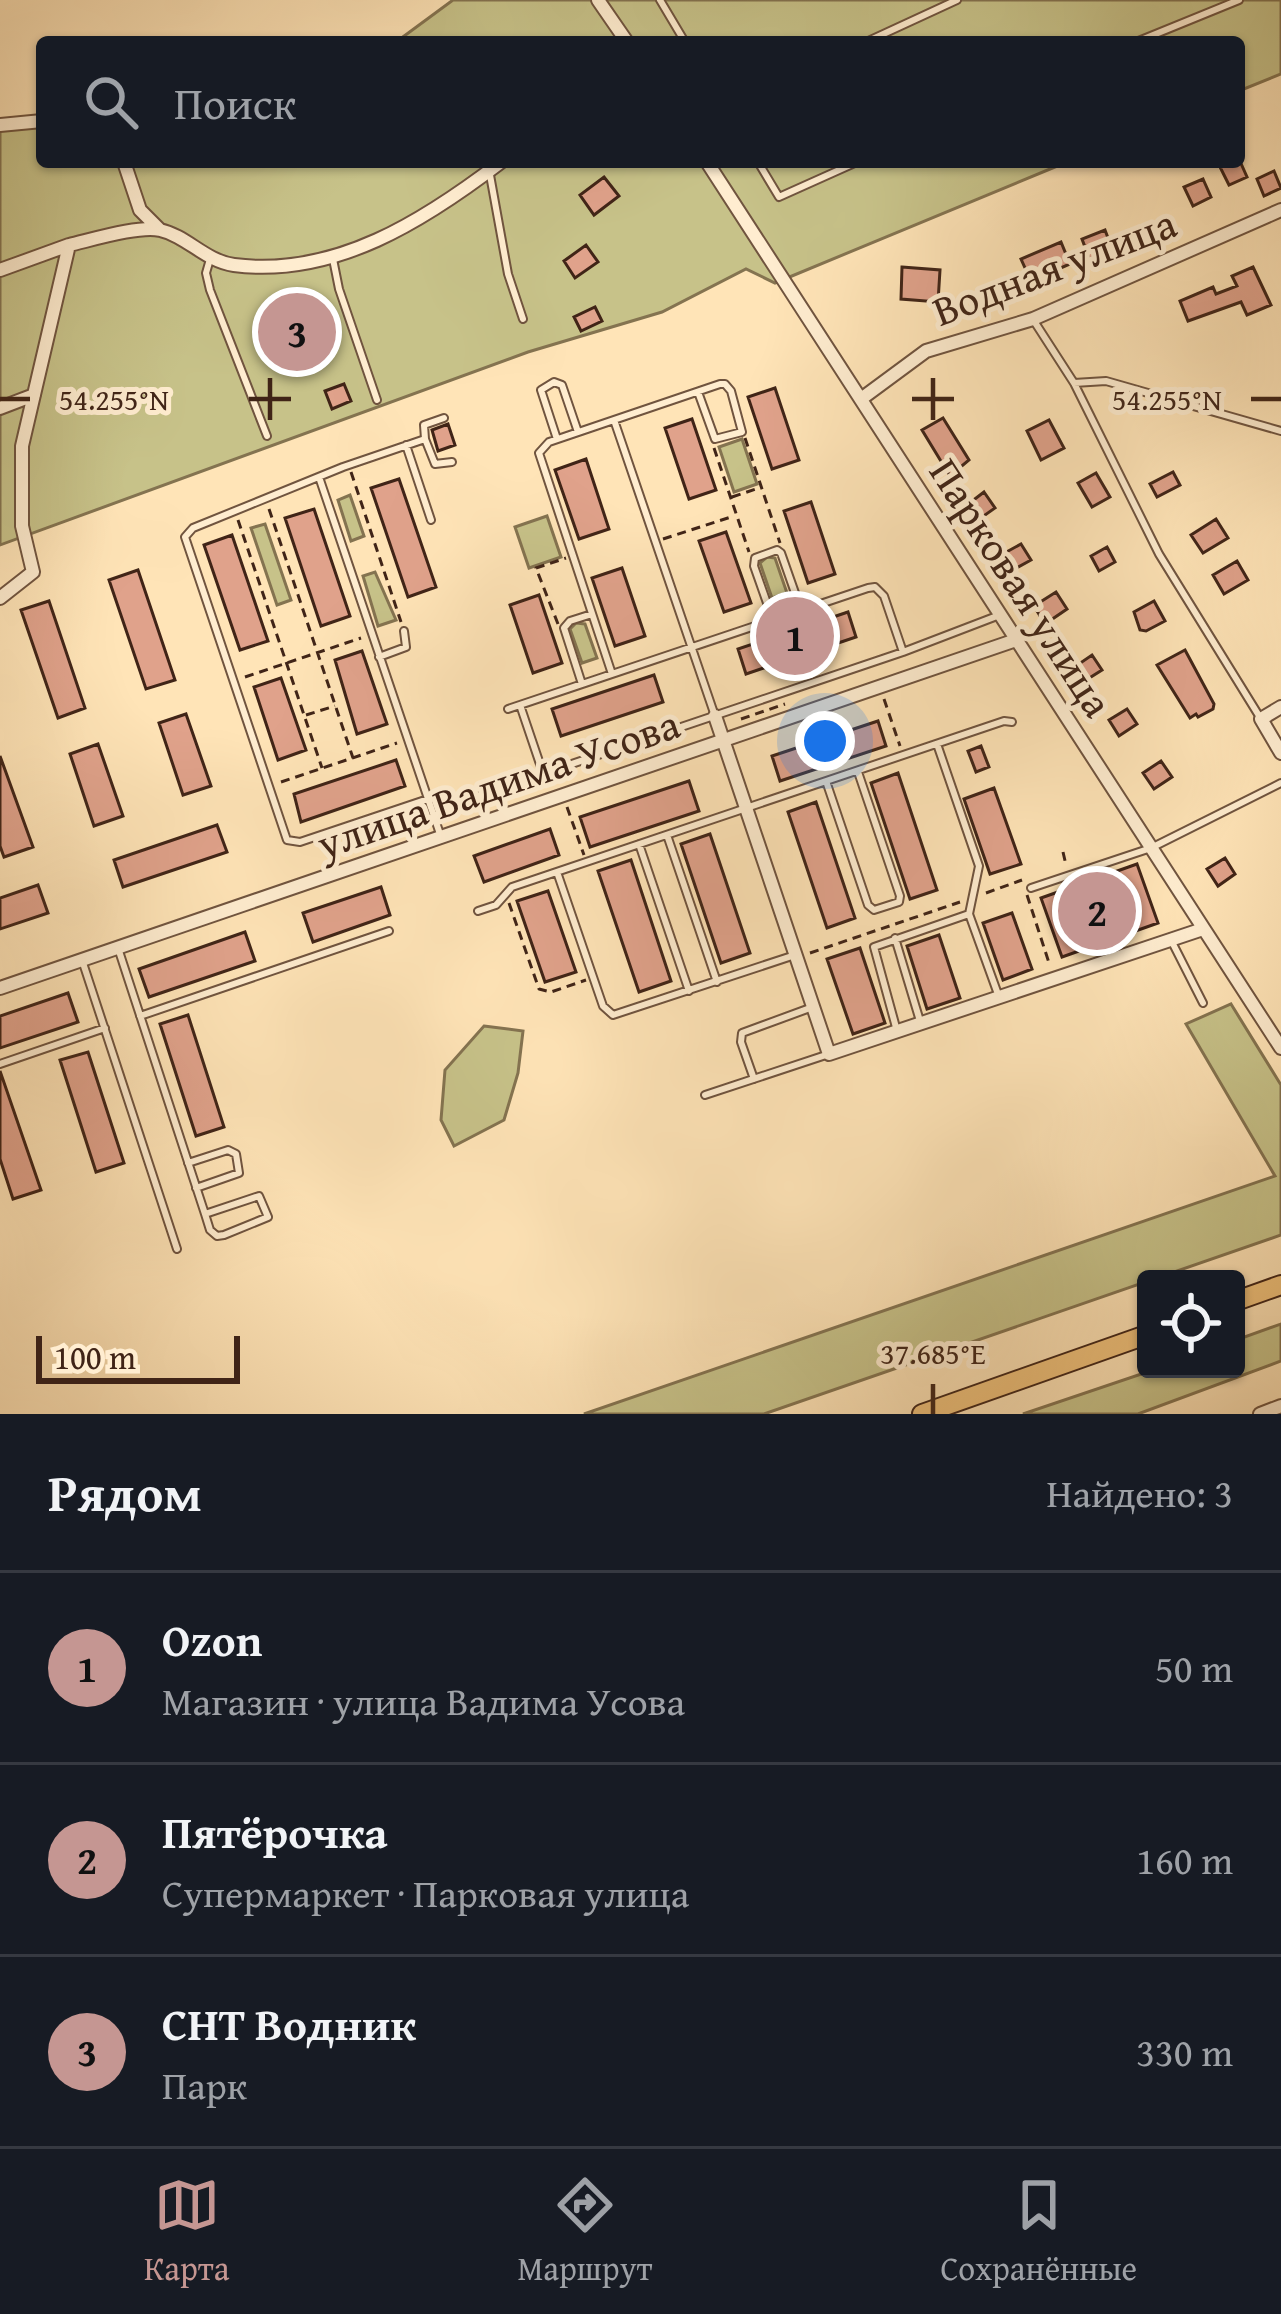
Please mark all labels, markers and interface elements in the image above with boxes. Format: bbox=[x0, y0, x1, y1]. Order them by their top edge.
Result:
search box bbox=[36, 36, 1245, 168]
icon: search bbox=[78, 69, 144, 135]
text: Поиск bbox=[174, 70, 296, 135]
street label: Водная улица bbox=[923, 192, 1185, 340]
pin: 3 bbox=[258, 287, 336, 377]
text: 54.255°N bbox=[59, 377, 169, 421]
text: 54.255°N bbox=[1112, 377, 1222, 421]
street label: Парковая улица bbox=[915, 446, 1129, 728]
pin: 1 bbox=[756, 591, 834, 681]
street label: улица Вадима Усова bbox=[308, 692, 687, 874]
your location bbox=[795, 711, 855, 771]
pin: 2 bbox=[1058, 866, 1136, 956]
map controls bbox=[1137, 1270, 1245, 1378]
button: locate bbox=[1137, 1270, 1245, 1378]
scale bar bbox=[36, 1330, 240, 1383]
text: 37.685°E bbox=[880, 1331, 986, 1375]
text: 100 m bbox=[54, 1333, 136, 1381]
text: Рядом bbox=[48, 1455, 202, 1530]
text: Найдено: 3 bbox=[1046, 1464, 1233, 1521]
text: Ozon bbox=[162, 1607, 262, 1672]
text: 1 bbox=[77, 1639, 97, 1696]
text: 50 m bbox=[1155, 1639, 1233, 1696]
text: Магазин · улица Вадима Усова bbox=[162, 1672, 685, 1729]
text: Пятёрочка bbox=[162, 1799, 388, 1864]
text: 2 bbox=[77, 1831, 97, 1888]
text: 160 m bbox=[1136, 1831, 1233, 1888]
text: Супермаркет · Парковая улица bbox=[162, 1864, 689, 1921]
text: СНТ Водник bbox=[162, 1991, 416, 2056]
text: 3 bbox=[77, 2023, 97, 2080]
text: 330 m bbox=[1136, 2023, 1233, 2080]
text: Парк bbox=[162, 2056, 247, 2113]
tab: Карта bbox=[144, 2172, 229, 2292]
tab: Маршрут bbox=[517, 2172, 652, 2292]
tab: Сохранённые bbox=[940, 2172, 1137, 2292]

